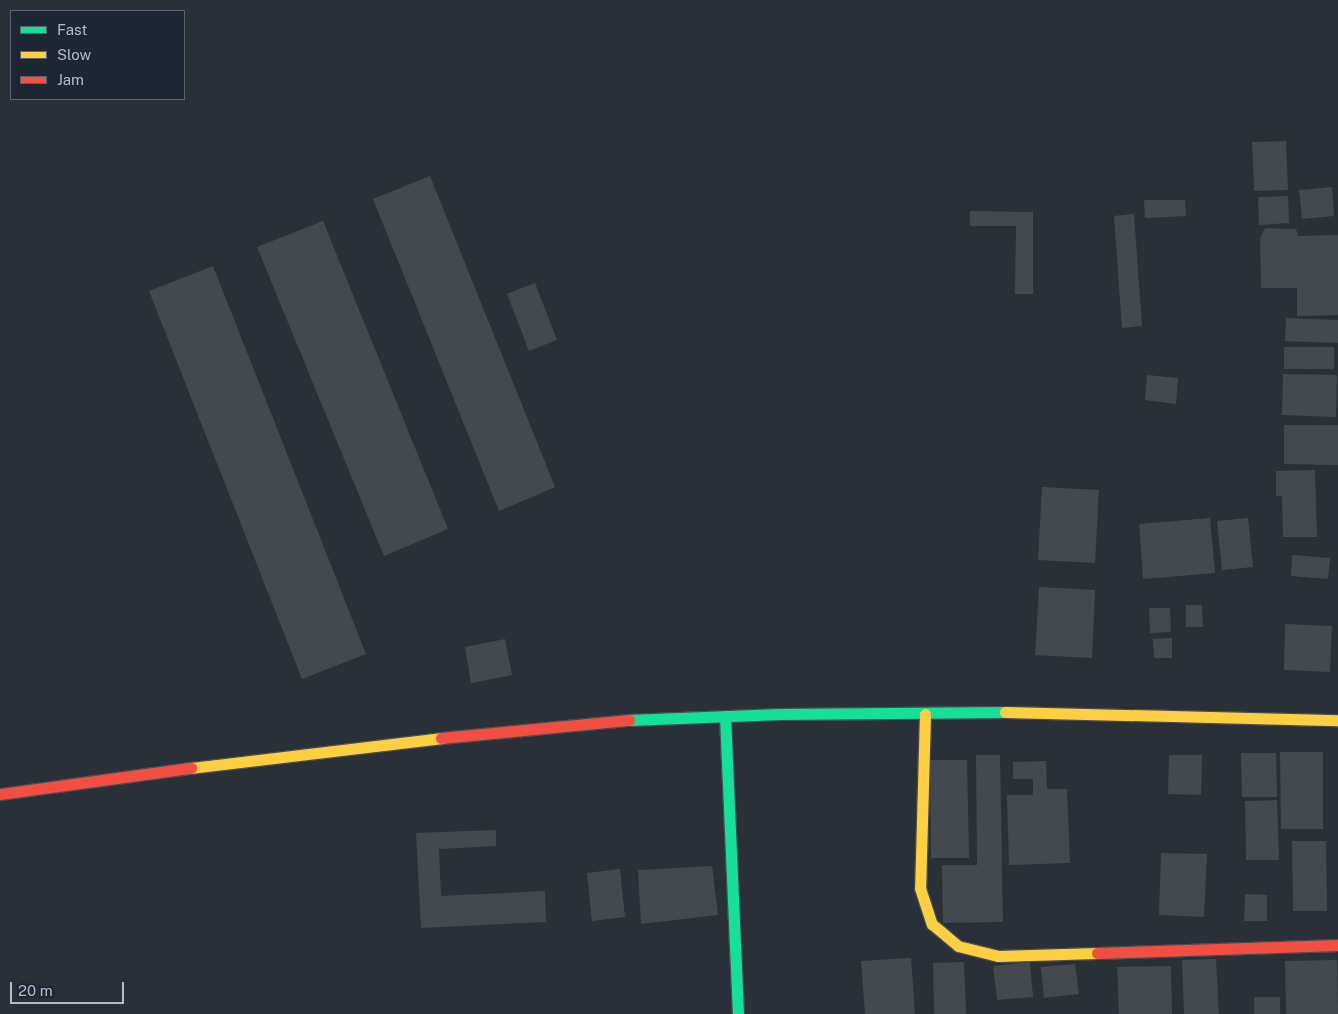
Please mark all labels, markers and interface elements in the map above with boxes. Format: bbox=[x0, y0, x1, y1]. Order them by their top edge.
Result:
legend bbox=[10, 10, 185, 100]
text: Fast bbox=[57, 21, 87, 38]
text: Slow bbox=[57, 46, 91, 63]
text: Jam bbox=[57, 71, 84, 88]
scale bar bbox=[12, 972, 126, 1004]
text: 20 m bbox=[18, 982, 53, 999]

